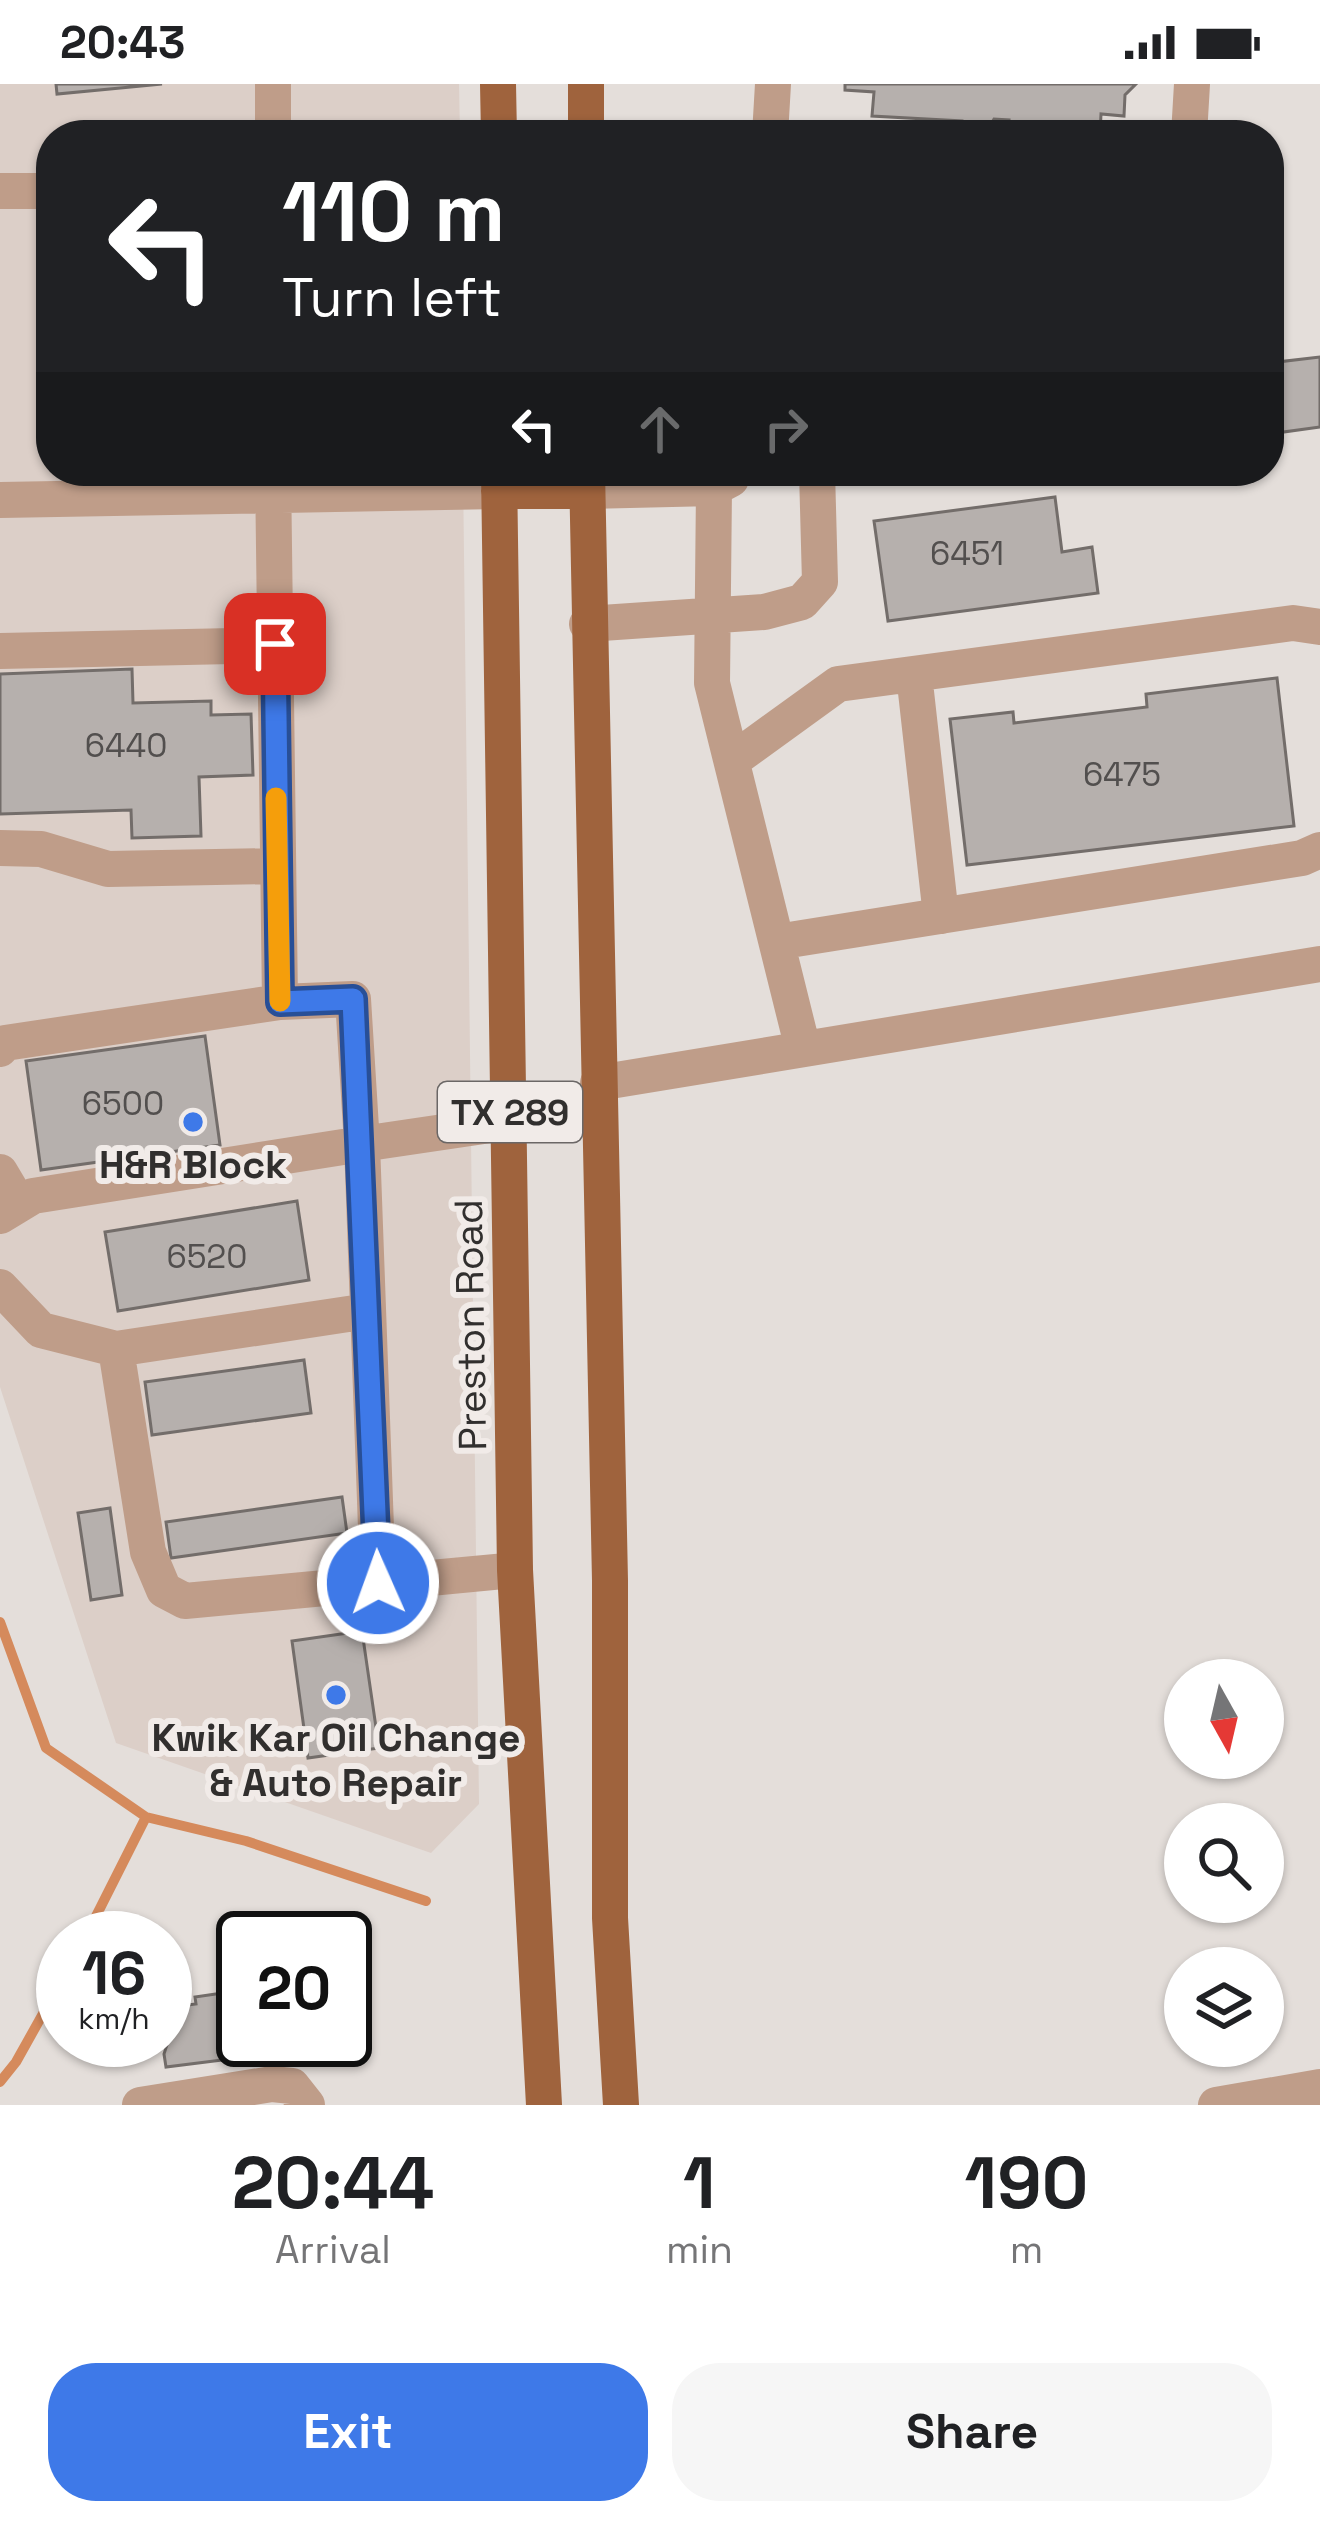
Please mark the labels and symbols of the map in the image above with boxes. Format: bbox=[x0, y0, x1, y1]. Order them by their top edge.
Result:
house number: 6451 bbox=[930, 533, 1004, 575]
pin bbox=[224, 593, 326, 695]
house number: 6440 bbox=[85, 725, 167, 767]
house number: 6475 bbox=[1083, 754, 1161, 796]
road number: TX 289 bbox=[438, 1082, 582, 1142]
house number: 6500 bbox=[82, 1083, 164, 1125]
marker: H&R Block bbox=[180, 1109, 206, 1135]
place label: H&R Block bbox=[99, 1140, 287, 1189]
street label: Preston Road bbox=[444, 1199, 497, 1451]
house number: 6520 bbox=[167, 1236, 247, 1278]
position arrow bbox=[315, 1520, 441, 1646]
north arrow bbox=[1164, 1659, 1284, 1779]
marker: Kwik Kar Oil Change & Auto Repair bbox=[323, 1682, 349, 1708]
place label: Kwik Kar Oil Change & Auto Repair bbox=[151, 1713, 521, 1807]
speed limit sign: 20 bbox=[216, 1911, 372, 2067]

